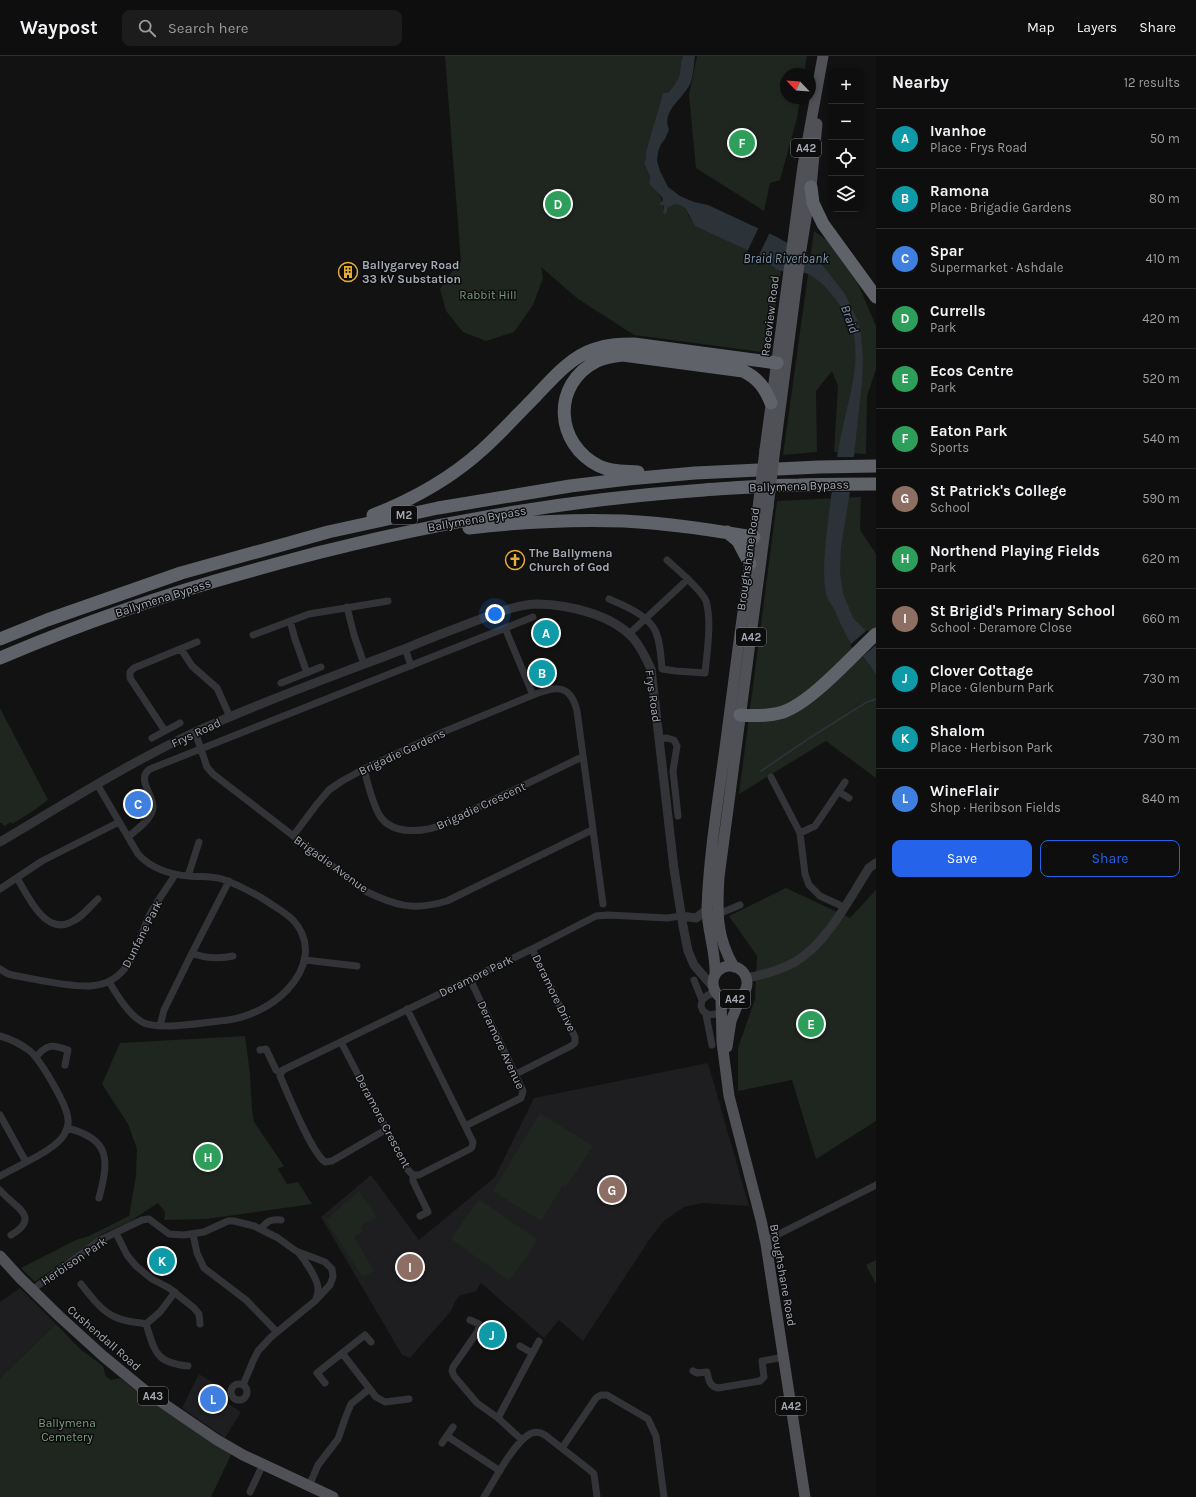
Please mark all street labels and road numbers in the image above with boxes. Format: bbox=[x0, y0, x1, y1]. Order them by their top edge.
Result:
road number: A42 bbox=[791, 139, 821, 157]
street label: Raceview Road bbox=[758, 275, 782, 357]
street label: Ballymena Bypass bbox=[749, 477, 849, 495]
street label: Ballymena Bypass bbox=[427, 503, 527, 535]
road number: M2 bbox=[391, 506, 417, 524]
street label: Broughshane Road bbox=[734, 507, 762, 611]
street label: Ballymena Bypass bbox=[113, 576, 213, 620]
road number: A42 bbox=[736, 628, 766, 646]
street label: Frys Road bbox=[642, 669, 664, 723]
street label: Frys Road bbox=[169, 715, 223, 751]
street label: Brigadie Gardens bbox=[356, 726, 448, 778]
street label: Brigadie Crescent bbox=[434, 779, 528, 833]
street label: Brigadie Avenue bbox=[291, 832, 371, 896]
street label: Dunfane Park bbox=[119, 898, 165, 970]
street label: Deramore Park bbox=[437, 952, 515, 1000]
street label: Deramore Drive bbox=[529, 952, 579, 1034]
road number: A42 bbox=[720, 990, 750, 1008]
street label: Deramore Avenue bbox=[474, 999, 528, 1091]
street label: Deramore Crescent bbox=[352, 1072, 414, 1171]
street label: Broughshane Road bbox=[767, 1223, 799, 1327]
street label: Herbison Park bbox=[38, 1234, 110, 1288]
street label: Cushendall Road bbox=[65, 1302, 143, 1374]
road number: A43 bbox=[138, 1387, 168, 1405]
road number: A42 bbox=[776, 1397, 806, 1415]

